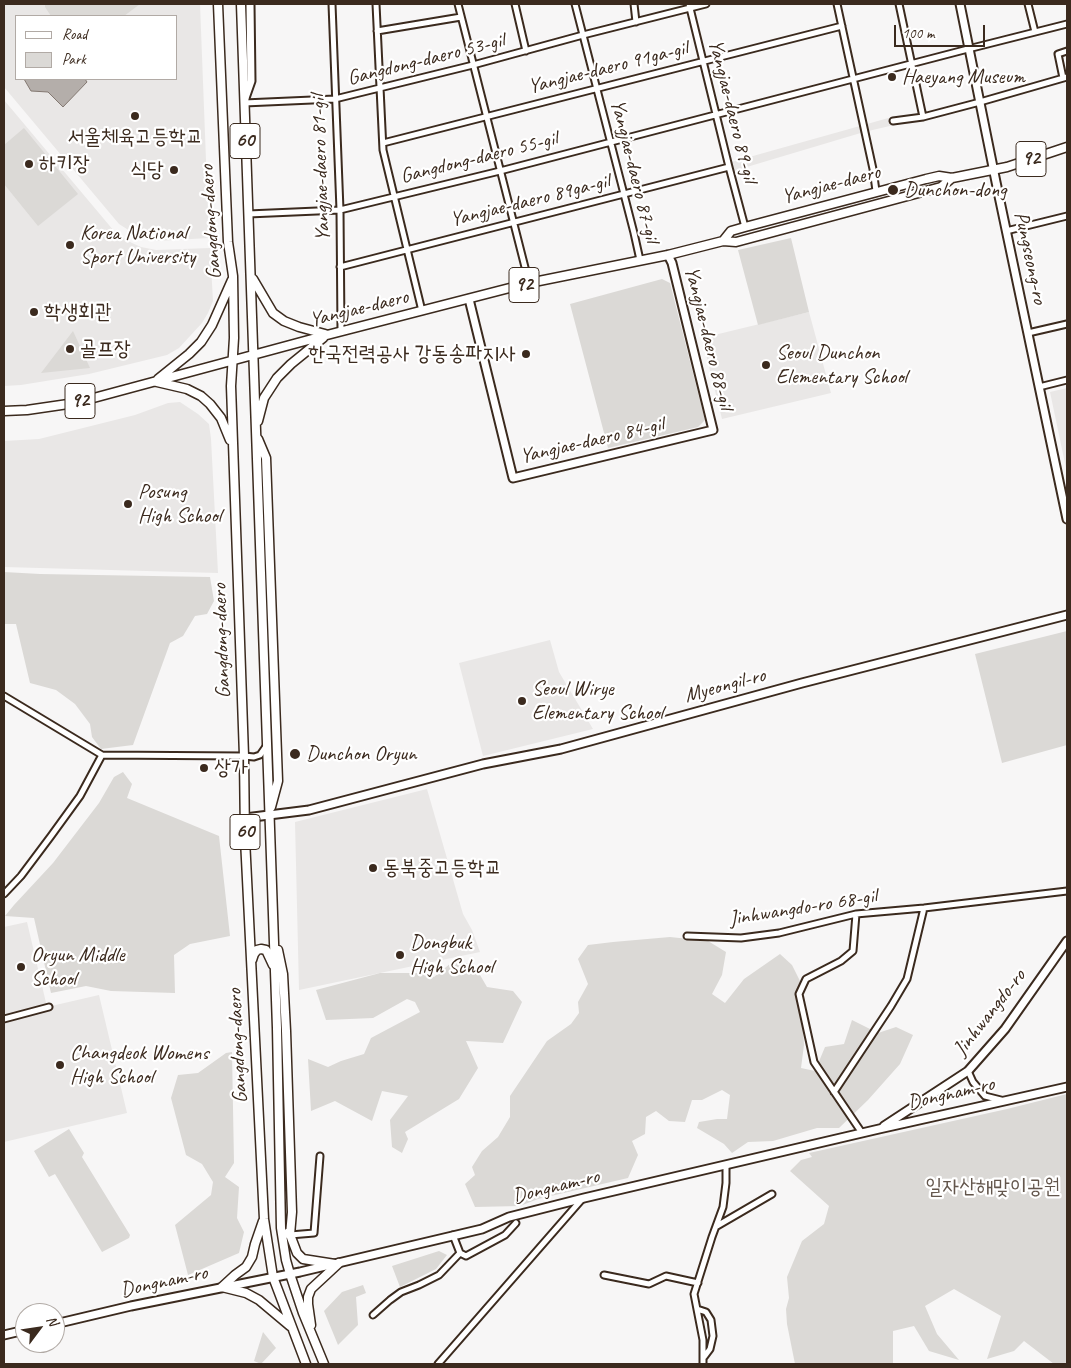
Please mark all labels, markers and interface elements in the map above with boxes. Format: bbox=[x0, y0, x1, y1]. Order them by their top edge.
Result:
legend bbox=[15, 15, 178, 80]
scale bar bbox=[896, 15, 987, 47]
text: 100 m bbox=[902, 24, 934, 43]
text: Road bbox=[62, 25, 87, 44]
street label: Gangdong-daero 53-gil bbox=[345, 28, 507, 92]
street label: Yangjae-daero 91ga-gil bbox=[526, 36, 690, 100]
street label: Yangjae-daero 89-gil bbox=[702, 37, 762, 185]
text: Park bbox=[62, 50, 86, 69]
place label: Haeyang Museum bbox=[902, 64, 1025, 90]
marker: Haeyang Museum bbox=[886, 71, 898, 83]
street label: Yangjae-daero 81-gil bbox=[306, 94, 336, 242]
street label: Yangjae-daero 87-gil bbox=[604, 97, 664, 245]
marker: 서울체육고등학교 bbox=[129, 110, 141, 122]
place label: 서울체육고등학교 bbox=[67, 124, 203, 150]
road number: 60 bbox=[230, 124, 260, 158]
street label: Gangdong-daero 55-gil bbox=[398, 126, 560, 190]
road number: 92 bbox=[1016, 142, 1046, 176]
place label: 하키장 bbox=[39, 151, 90, 177]
place label: 식당 bbox=[130, 157, 164, 183]
marker: 하키장 bbox=[23, 158, 35, 170]
street label: Yangjae-daero bbox=[779, 160, 883, 210]
marker: 식당 bbox=[168, 164, 180, 176]
street label: Gangdong-daero bbox=[194, 164, 228, 280]
street label: Yangjae-daero 89ga-gil bbox=[448, 169, 612, 233]
place label: Dunchon-dong bbox=[904, 177, 1007, 203]
marker: Dunchon-dong bbox=[886, 183, 900, 197]
street label: Pungseong-ro bbox=[1008, 209, 1052, 307]
place label: Korea National Sport University bbox=[80, 220, 195, 270]
marker: Korea National Sport University bbox=[64, 239, 76, 251]
street label: Yangjae-daero 88-gil bbox=[678, 264, 738, 412]
road number: 92 bbox=[509, 268, 539, 302]
street label: Yangjae-daero bbox=[307, 285, 411, 333]
place label: 학생회관 bbox=[44, 299, 112, 325]
marker: 학생회관 bbox=[28, 306, 40, 318]
place label: 골프장 bbox=[80, 336, 131, 362]
place label: Seoul Dunchon Elementary School bbox=[776, 340, 907, 390]
place label: 한국전력공사 강동송파지사 bbox=[308, 341, 516, 367]
marker: 골프장 bbox=[64, 343, 76, 355]
marker: 한국전력공사 강동송파지사 bbox=[520, 348, 532, 360]
marker: Seoul Dunchon Elementary School bbox=[760, 359, 772, 371]
road number: 92 bbox=[65, 384, 95, 418]
street label: Yangjae-daero 84-gil bbox=[518, 412, 666, 470]
place label: Posung High School bbox=[138, 479, 221, 529]
marker: Posung High School bbox=[122, 498, 134, 510]
street label: Gangdong-daero bbox=[207, 583, 237, 699]
street label: Myeongil-ro bbox=[682, 663, 768, 709]
place label: Seoul Wirye Elementary School bbox=[532, 676, 663, 726]
marker: Seoul Wirye Elementary School bbox=[516, 695, 528, 707]
place label: Dunchon Oryun bbox=[306, 741, 417, 767]
marker: Dunchon Oryun bbox=[288, 747, 302, 761]
place label: 상가 bbox=[214, 755, 248, 781]
marker: 상가 bbox=[198, 762, 210, 774]
road number: 60 bbox=[230, 814, 260, 850]
place label: 동북중고등학교 bbox=[383, 855, 501, 881]
marker: 동북중고등학교 bbox=[367, 862, 379, 874]
street label: Jinhwangdo-ro 68-gil bbox=[727, 884, 879, 932]
place label: Dongbuk High School bbox=[410, 930, 493, 980]
place label: Oryun Middle School bbox=[31, 942, 125, 992]
marker: Dongbuk High School bbox=[394, 949, 406, 961]
marker: Oryun Middle School bbox=[15, 961, 27, 973]
street label: Jinhwangdo-ro bbox=[948, 965, 1032, 1061]
street label: Gangdong-daero bbox=[222, 988, 254, 1104]
place label: Changdeok Womens High School bbox=[70, 1040, 209, 1090]
marker: Changdeok Womens High School bbox=[54, 1059, 66, 1071]
street label: Dongnam-ro bbox=[905, 1072, 997, 1116]
street label: Dongnam-ro bbox=[510, 1164, 602, 1210]
park label: 일자산해맞이공원 bbox=[925, 1174, 1061, 1200]
street label: Dongnam-ro bbox=[118, 1261, 210, 1303]
north arrow bbox=[15, 1303, 65, 1353]
text: N bbox=[43, 1312, 62, 1329]

